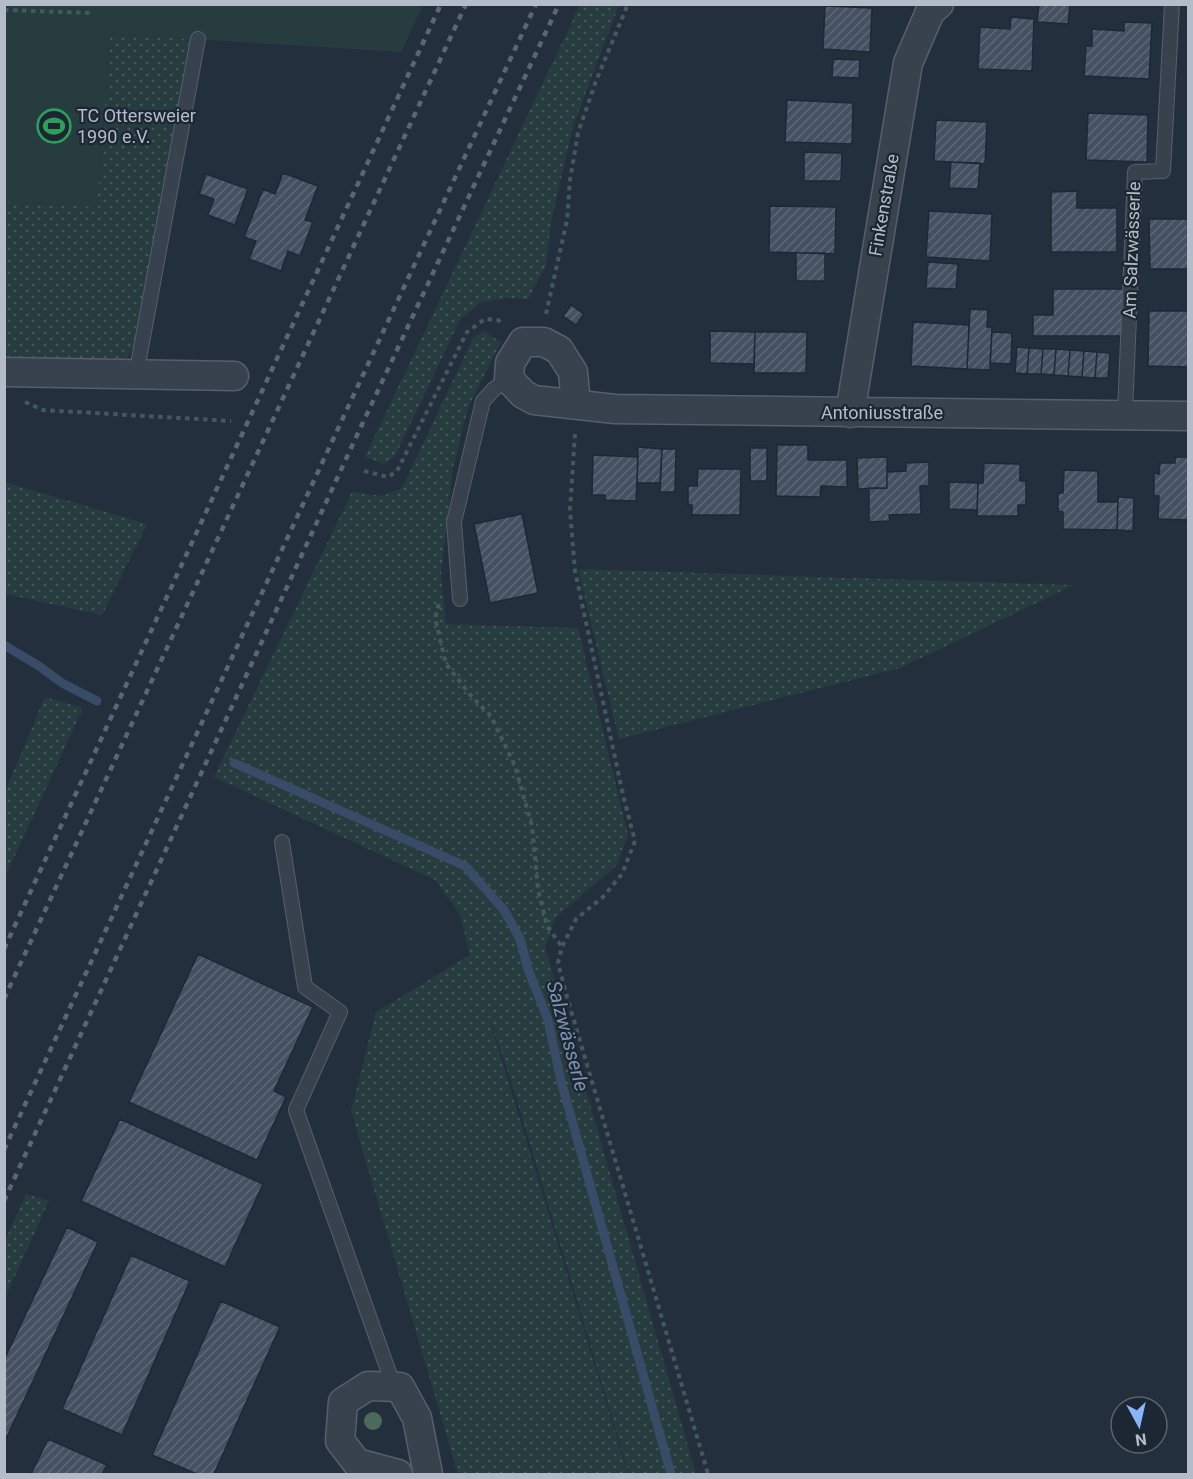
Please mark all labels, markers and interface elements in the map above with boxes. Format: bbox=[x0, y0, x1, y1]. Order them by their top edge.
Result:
place label: TC Ottersweier 1990 e.V. bbox=[77, 105, 196, 147]
sports icon: TC Ottersweier 1990 e.V. bbox=[36, 108, 72, 144]
street label: Finkenstraße bbox=[864, 152, 903, 258]
street label: Am Salzwässerle bbox=[1119, 181, 1144, 319]
street label: Antoniusstraße bbox=[821, 402, 943, 423]
water label: Salzwässerle bbox=[542, 978, 594, 1094]
north arrow bbox=[1109, 1395, 1169, 1455]
text: N bbox=[1134, 1429, 1148, 1450]

